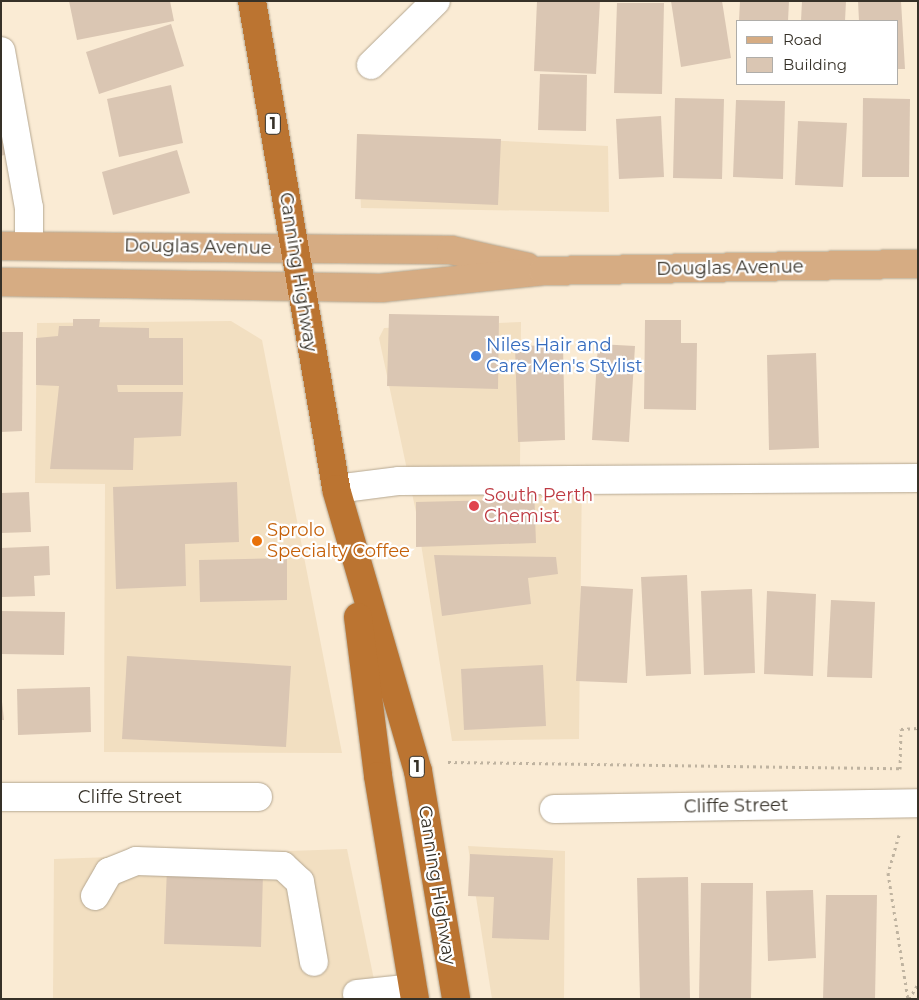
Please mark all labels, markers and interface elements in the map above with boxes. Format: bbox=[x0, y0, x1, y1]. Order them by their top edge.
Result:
legend bbox=[736, 20, 899, 85]
text: Road bbox=[783, 30, 822, 49]
text: Building bbox=[783, 55, 847, 74]
road number: 1 bbox=[264, 110, 282, 138]
street label: Canning Highway bbox=[275, 191, 321, 353]
street label: Douglas Avenue bbox=[124, 235, 272, 259]
street label: Douglas Avenue bbox=[656, 256, 804, 280]
place label: Niles Hair and Care Men's Stylist bbox=[486, 335, 642, 378]
marker: Niles Hair and Care Men's Stylist bbox=[470, 350, 482, 362]
place label: South Perth Chemist bbox=[484, 485, 593, 528]
marker: South Perth Chemist bbox=[468, 500, 480, 512]
place label: Sprolo Specialty Coffee bbox=[267, 520, 410, 562]
marker: Sprolo Specialty Coffee bbox=[251, 535, 263, 547]
road number: 1 bbox=[408, 754, 426, 780]
street label: Cliffe Street bbox=[78, 786, 182, 808]
street label: Cliffe Street bbox=[684, 794, 788, 818]
street label: Canning Highway bbox=[414, 804, 460, 966]

